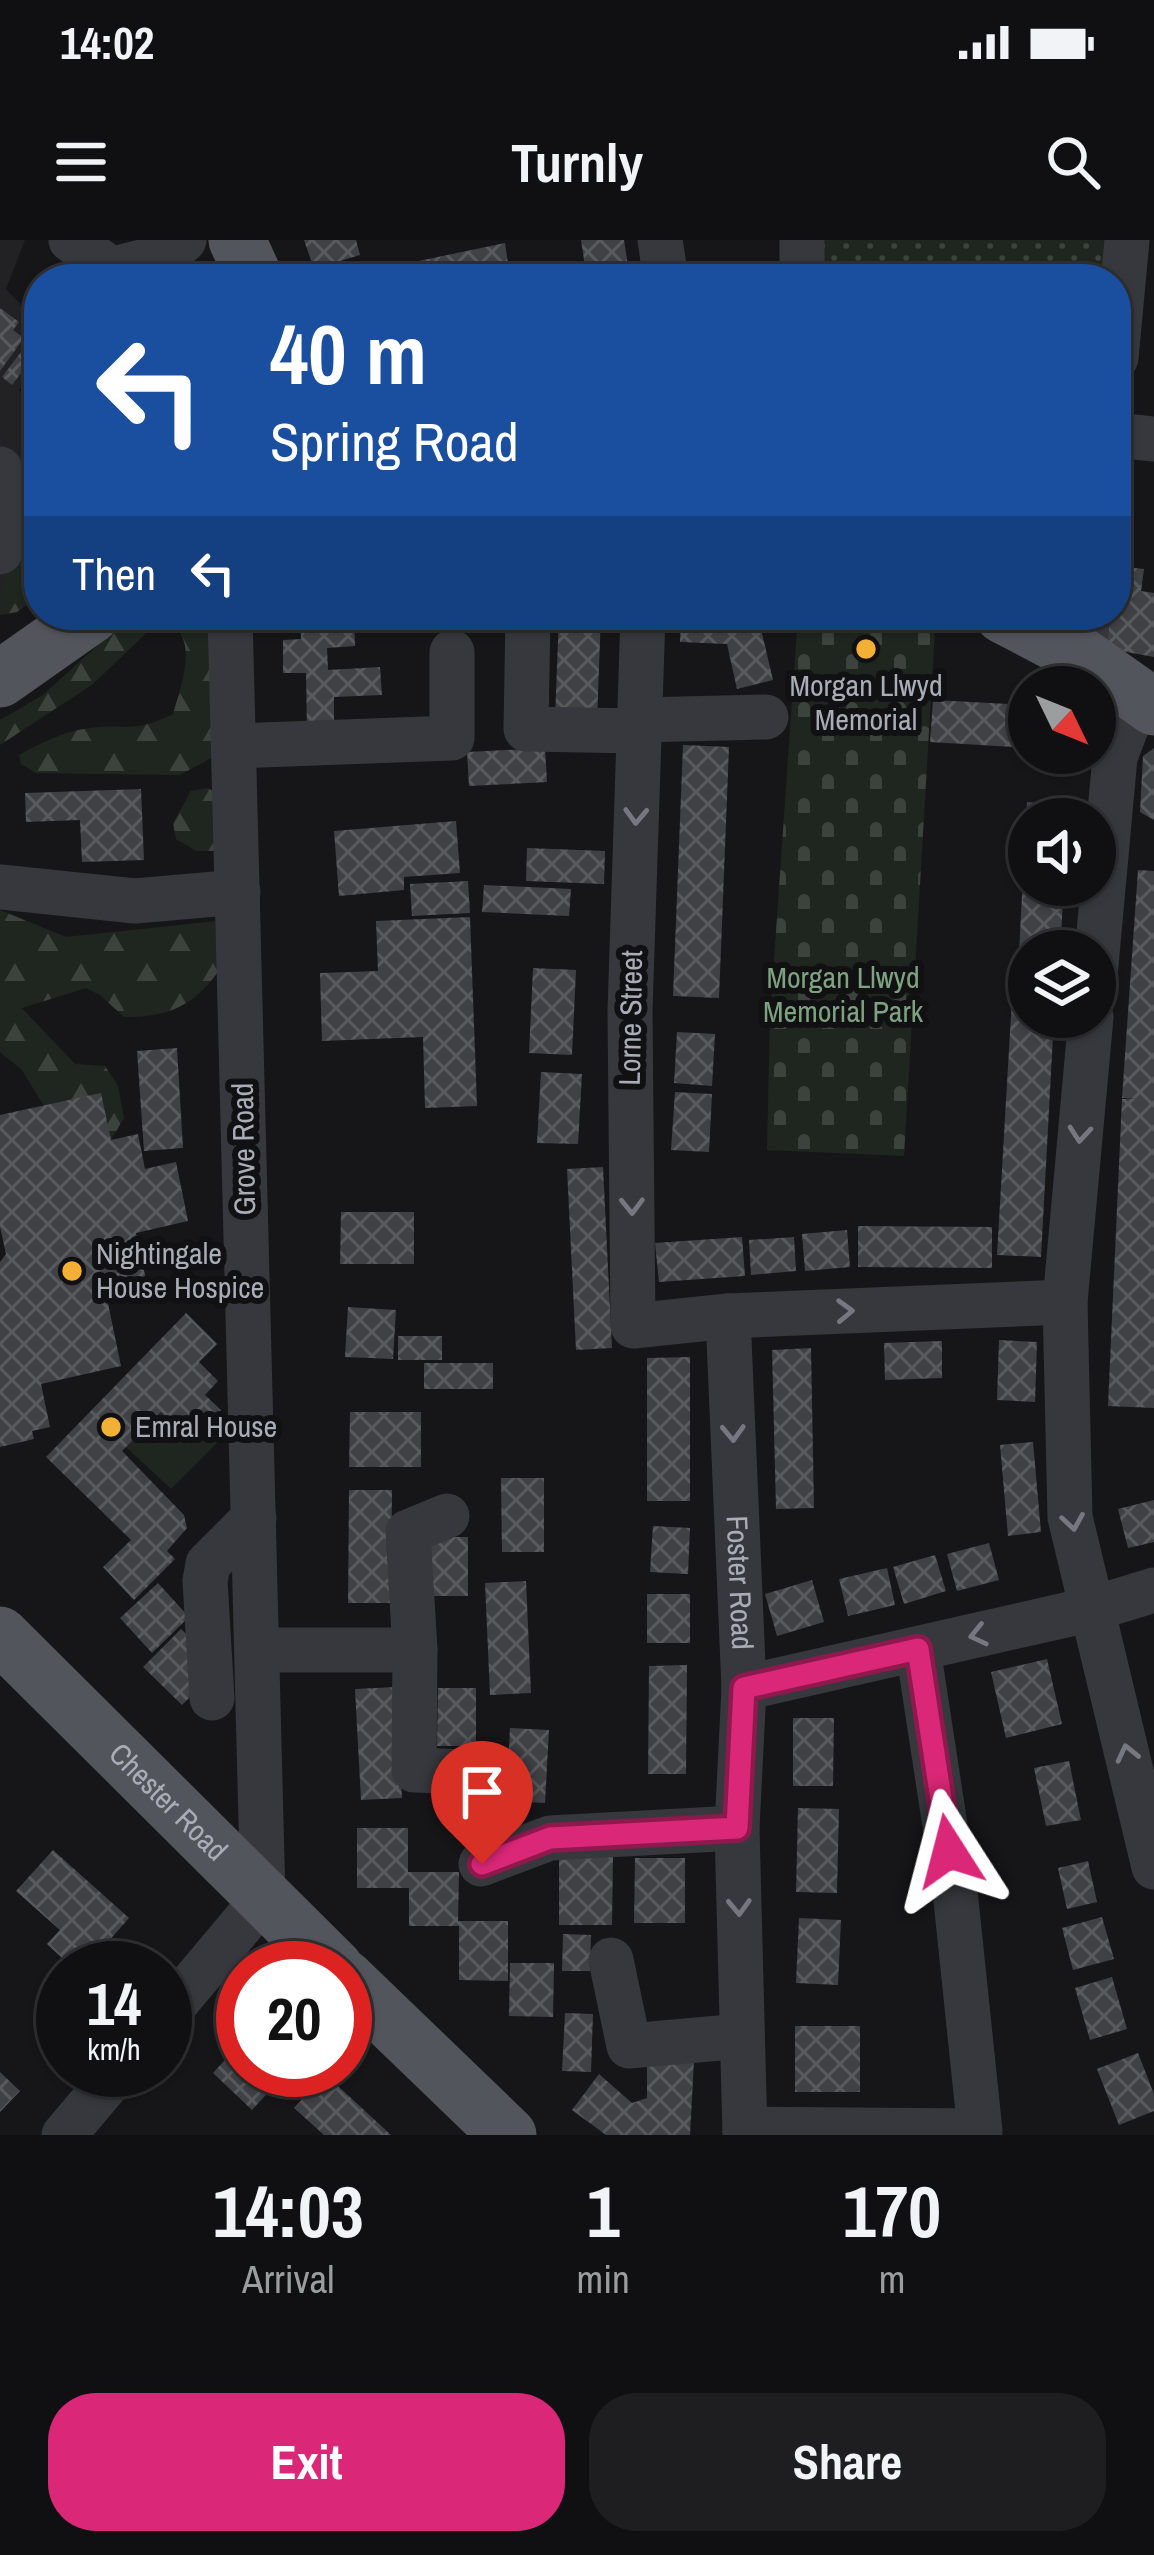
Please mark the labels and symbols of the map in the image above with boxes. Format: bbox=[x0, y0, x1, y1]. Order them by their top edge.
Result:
marker: Morgan Llwyd Memorial bbox=[853, 636, 879, 662]
place label: Morgan Llwyd Memorial bbox=[789, 665, 943, 739]
north arrow bbox=[1008, 666, 1116, 774]
one-way arrow bbox=[623, 807, 649, 826]
street label: Lorne Street bbox=[609, 950, 651, 1086]
park label: Morgan Llwyd Memorial Park bbox=[763, 957, 924, 1031]
street label: Grove Road bbox=[222, 1082, 264, 1216]
one-way arrow bbox=[1068, 1124, 1094, 1143]
one-way arrow bbox=[619, 1198, 645, 1216]
place label: Nightingale House Hospice bbox=[96, 1233, 264, 1307]
marker: Nightingale House Hospice bbox=[59, 1258, 85, 1284]
one-way arrow bbox=[836, 1299, 855, 1325]
place label: Emral House bbox=[135, 1406, 277, 1446]
marker: Emral House bbox=[98, 1414, 124, 1440]
one-way arrow bbox=[720, 1424, 746, 1443]
one-way arrow bbox=[1059, 1512, 1084, 1532]
street label: Foster Road bbox=[718, 1515, 763, 1651]
one-way arrow bbox=[969, 1621, 989, 1646]
street label: Chester Road bbox=[101, 1734, 237, 1869]
pin bbox=[431, 1741, 533, 1864]
one-way arrow bbox=[1116, 1744, 1141, 1764]
position arrow bbox=[886, 1788, 1012, 1914]
one-way arrow bbox=[726, 1898, 752, 1917]
speed limit sign: 20 bbox=[216, 1941, 372, 2097]

